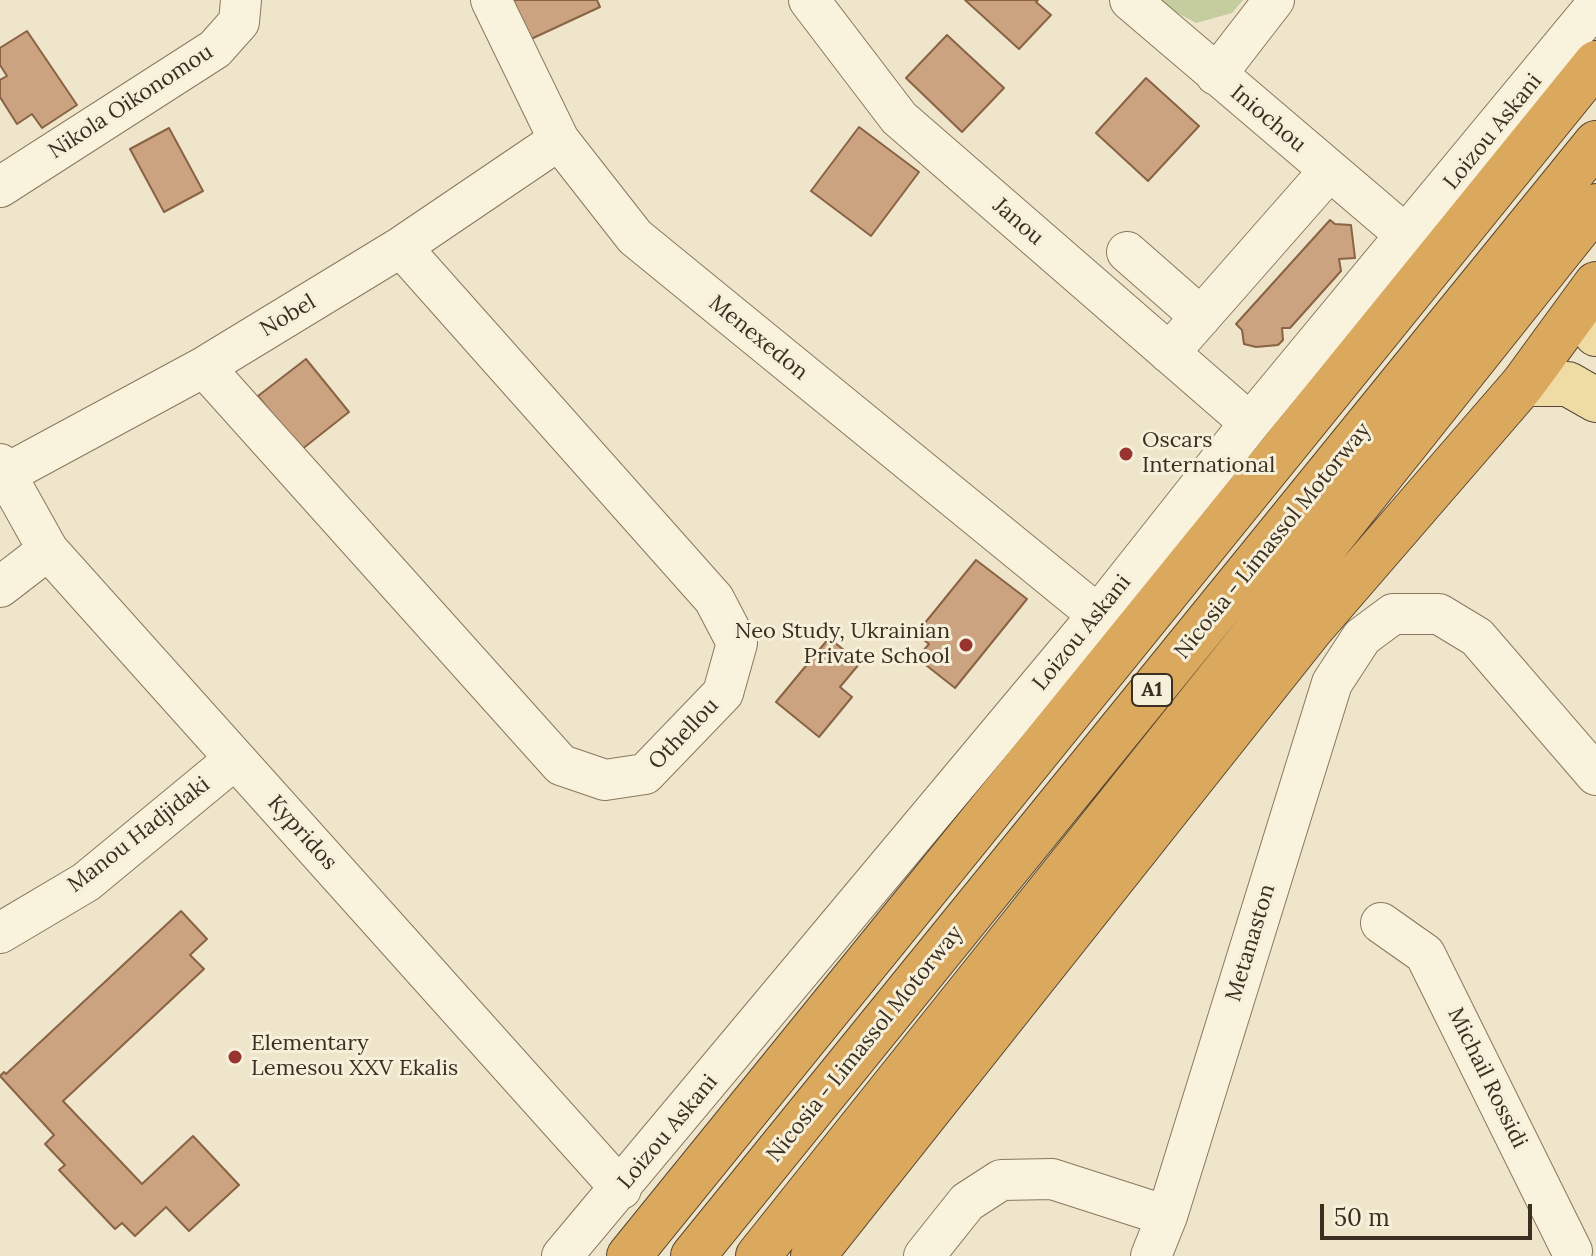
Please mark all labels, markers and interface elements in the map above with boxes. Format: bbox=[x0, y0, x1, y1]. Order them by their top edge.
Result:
street label: Nikola Oikonomou bbox=[44, 39, 218, 165]
street label: Loizou Askani bbox=[1438, 69, 1548, 195]
street label: Iniochou bbox=[1225, 80, 1311, 158]
street label: Janou bbox=[987, 193, 1049, 251]
street label: Nobel bbox=[255, 289, 321, 343]
street label: Menexedon bbox=[703, 290, 813, 386]
street label: Nicosia - Limassol Motorway bbox=[1169, 417, 1377, 665]
place label: Oscars International bbox=[1142, 428, 1275, 480]
marker: Oscars International bbox=[1117, 445, 1135, 463]
street label: Loizou Askani bbox=[1027, 570, 1137, 696]
place label: Neo Study, Ukrainian Private School bbox=[735, 619, 950, 670]
marker: Neo Study, Ukrainian Private School bbox=[957, 636, 975, 654]
road number: A1 bbox=[1132, 674, 1172, 706]
street label: Othellou bbox=[644, 693, 724, 775]
street label: Manou Hadjidaki bbox=[63, 771, 215, 899]
street label: Kypridos bbox=[262, 790, 342, 876]
street label: Metanaston bbox=[1221, 881, 1281, 1005]
street label: Nicosia - Limassol Motorway bbox=[761, 920, 969, 1168]
street label: Michail Rossidi bbox=[1442, 1003, 1532, 1153]
place label: Elementary Lemesou XXV Ekalis bbox=[251, 1031, 458, 1082]
marker: Elementary Lemesou XXV Ekalis bbox=[226, 1048, 244, 1066]
street label: Loizou Askani bbox=[612, 1069, 724, 1195]
scale bar bbox=[1324, 1188, 1536, 1238]
text: 50 m bbox=[1334, 1202, 1390, 1233]

